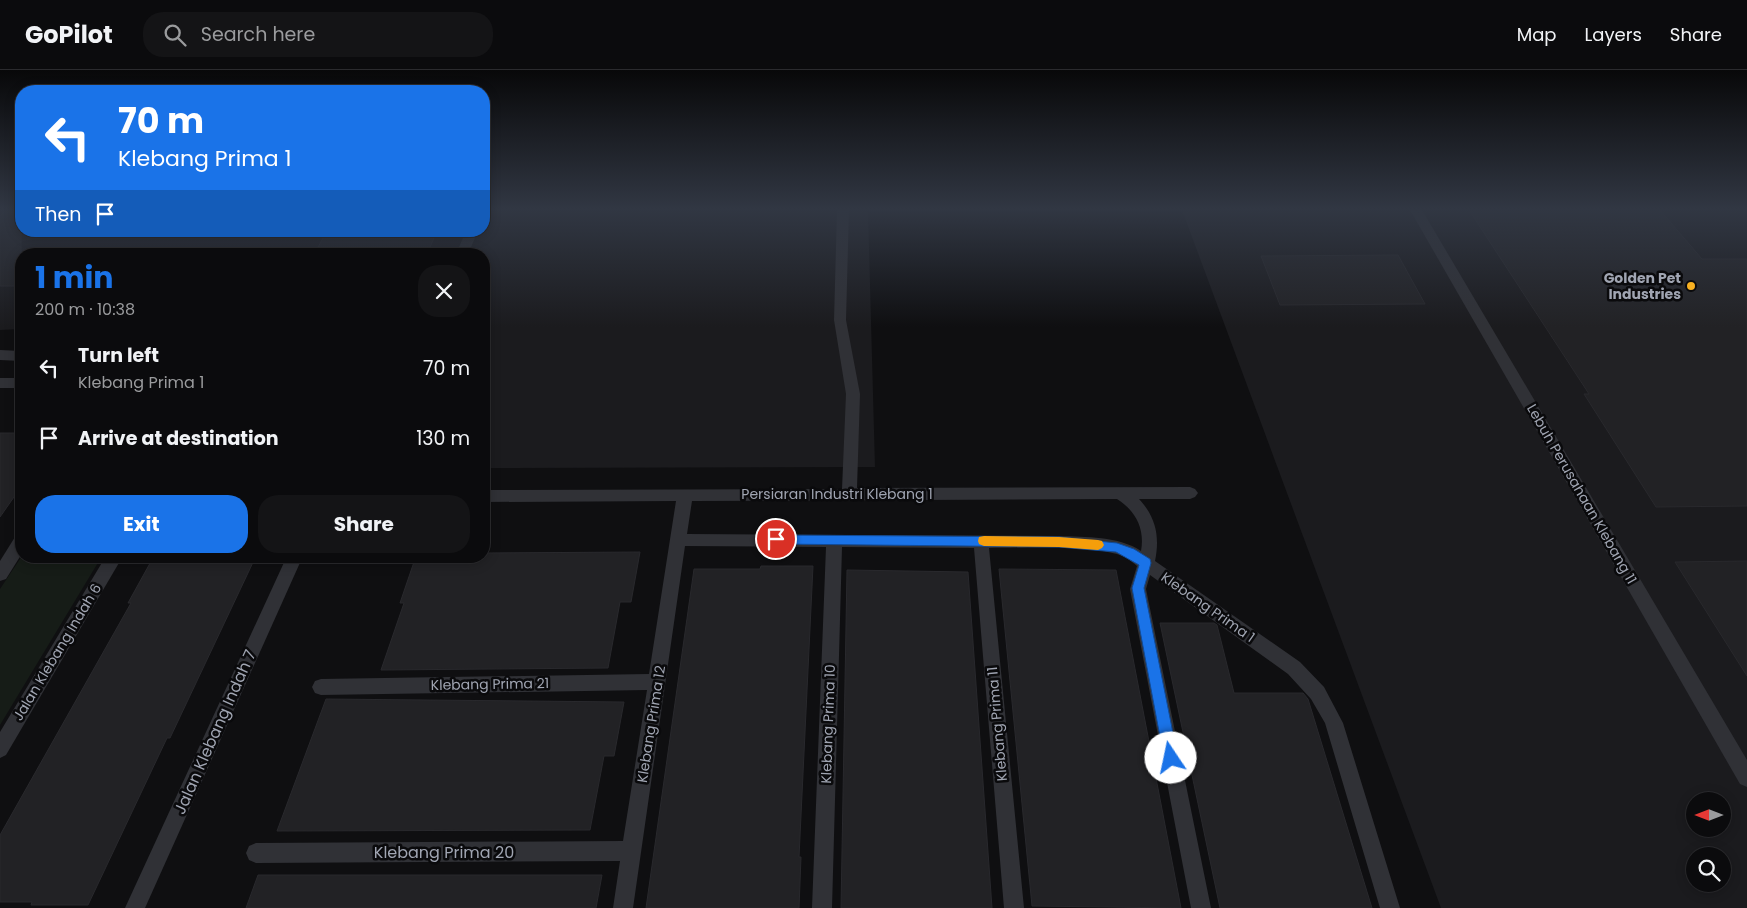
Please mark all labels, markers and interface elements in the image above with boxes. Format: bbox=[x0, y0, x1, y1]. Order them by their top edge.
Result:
search box bbox=[143, 12, 493, 57]
text: GoPilot bbox=[25, 18, 113, 51]
icon: search bbox=[161, 21, 189, 49]
text: Search here bbox=[201, 21, 315, 48]
text: Map bbox=[1517, 22, 1557, 47]
text: Layers bbox=[1585, 22, 1642, 47]
text: Share bbox=[1670, 22, 1722, 47]
text: 70 m bbox=[118, 96, 204, 145]
icon: left bbox=[35, 105, 100, 170]
text: Klebang Prima 1 bbox=[118, 143, 292, 174]
icon: arrive bbox=[91, 200, 119, 228]
text: Then bbox=[35, 201, 81, 228]
text: 1 min bbox=[35, 256, 113, 299]
button: close bbox=[418, 265, 470, 317]
place label: Golden Pet Industries bbox=[1604, 268, 1681, 304]
marker: Golden Pet Industries bbox=[1685, 280, 1697, 292]
text: 200 m · 10:38 bbox=[35, 298, 135, 321]
text: Turn left bbox=[78, 342, 159, 369]
icon: left bbox=[35, 354, 63, 382]
text: 70 m bbox=[423, 355, 470, 382]
text: Klebang Prima 1 bbox=[78, 371, 204, 394]
street label: Lebuh Perusahaan Klebang 11 bbox=[1522, 400, 1642, 588]
icon: arrive bbox=[35, 424, 63, 452]
text: Arrive at destination bbox=[78, 425, 279, 452]
text: 130 m bbox=[416, 425, 470, 452]
street label: Persiaran Industri Klebang 1 bbox=[741, 484, 933, 504]
button: Exit bbox=[35, 495, 248, 553]
button: Share bbox=[258, 495, 470, 553]
pin bbox=[755, 518, 797, 560]
icon: arrive bbox=[762, 525, 790, 553]
street label: Klebang Prima 1 bbox=[1157, 567, 1259, 647]
street label: Jalan Klebang Indah 6 bbox=[8, 579, 106, 724]
street label: Jalan Klebang Indah 7 bbox=[168, 646, 262, 818]
street label: Klebang Prima 12 bbox=[632, 664, 670, 784]
street label: Klebang Prima 10 bbox=[816, 664, 840, 784]
street label: Klebang Prima 11 bbox=[982, 666, 1012, 782]
street label: Klebang Prima 21 bbox=[431, 673, 549, 695]
position arrow bbox=[1144, 731, 1196, 783]
north arrow bbox=[1686, 792, 1731, 838]
map controls bbox=[1686, 792, 1731, 892]
street label: Klebang Prima 20 bbox=[374, 841, 514, 864]
button: search bbox=[1686, 847, 1731, 892]

